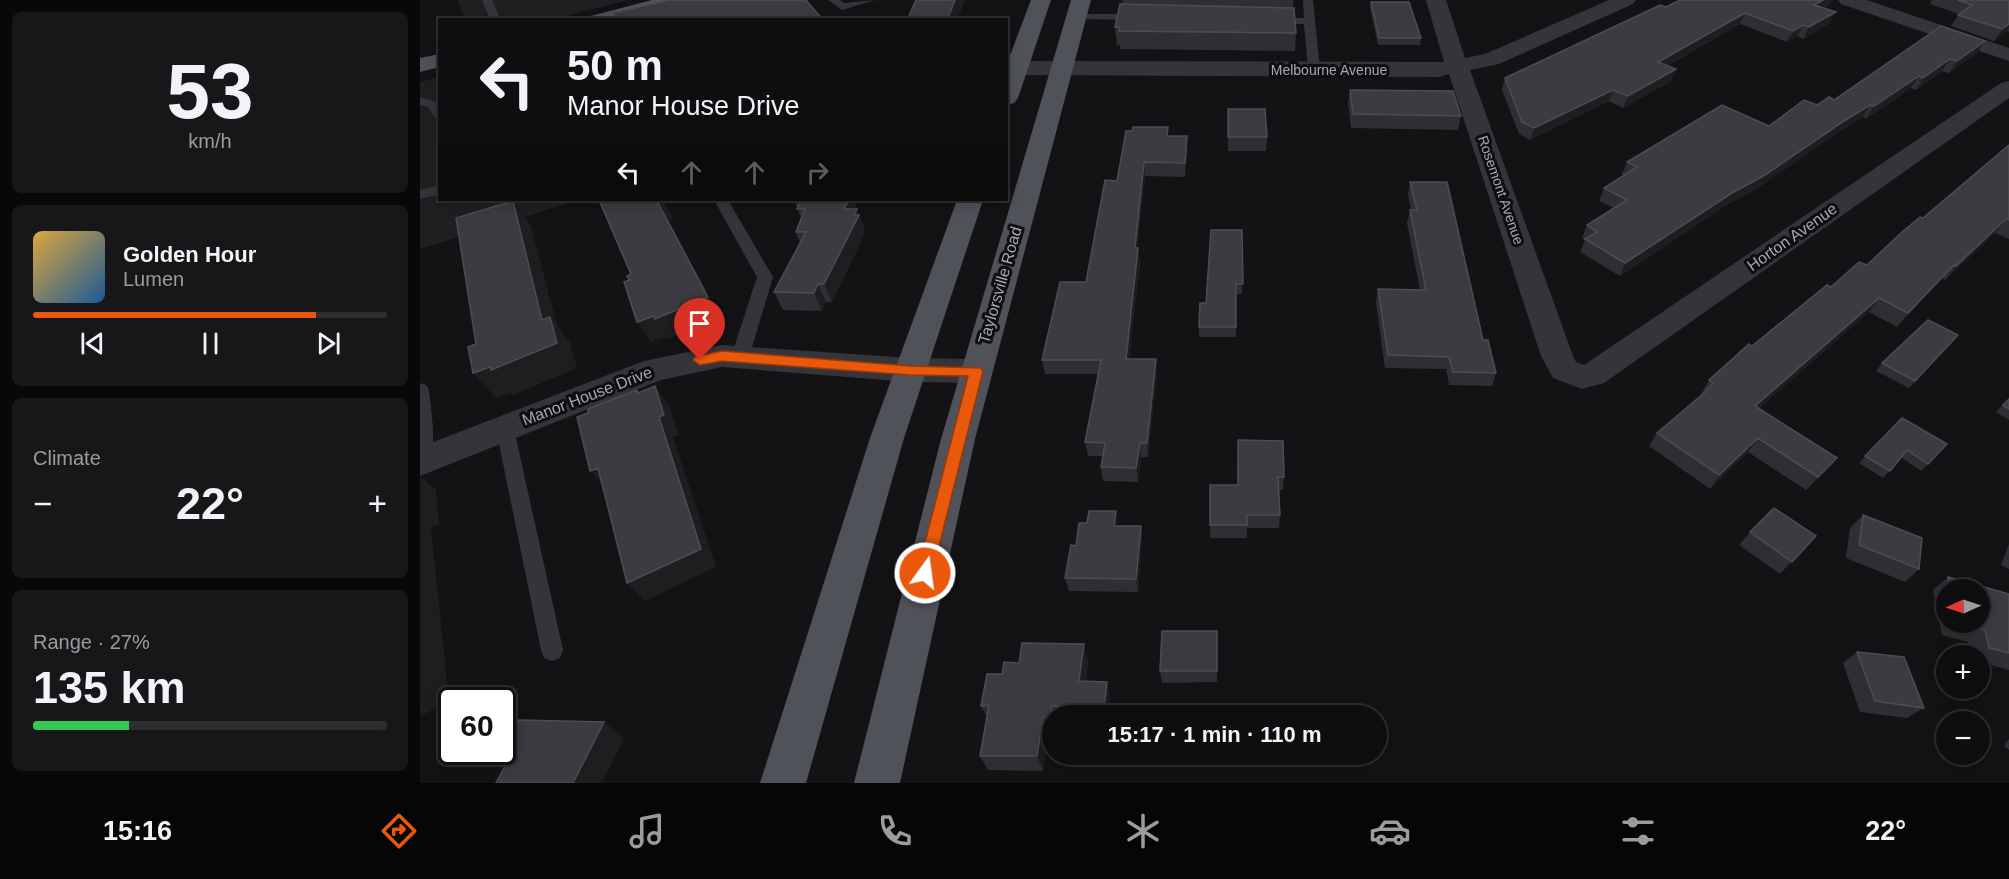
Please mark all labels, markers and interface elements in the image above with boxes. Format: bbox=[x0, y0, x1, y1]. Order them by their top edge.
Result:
icon: left bbox=[468, 42, 546, 120]
text: 50 m bbox=[567, 42, 663, 89]
text: 53 bbox=[167, 47, 253, 135]
street label: Melbourne Avenue bbox=[1271, 62, 1387, 78]
text: Manor House Drive bbox=[567, 91, 800, 121]
text: km/h bbox=[188, 130, 232, 152]
street label: Rosemont Avenue bbox=[1475, 133, 1527, 247]
icon: left bbox=[612, 156, 645, 189]
icon: ahead bbox=[675, 156, 708, 189]
icon: ahead bbox=[738, 156, 771, 189]
icon: right bbox=[801, 156, 834, 189]
street label: Horton Avenue bbox=[1744, 200, 1840, 274]
street label: Taylorsville Road bbox=[975, 225, 1025, 345]
text: Golden Hour bbox=[123, 242, 256, 267]
text: Lumen bbox=[123, 268, 184, 290]
pin bbox=[674, 298, 725, 360]
icon: arrive bbox=[683, 307, 716, 340]
icon: previous bbox=[76, 327, 109, 360]
icon: pause bbox=[194, 327, 227, 360]
icon: next bbox=[312, 327, 345, 360]
street label: Manor House Drive bbox=[520, 363, 654, 429]
text: Climate bbox=[33, 447, 101, 469]
text: 22° bbox=[176, 478, 244, 529]
text: − bbox=[33, 485, 52, 522]
text: + bbox=[368, 485, 387, 522]
position arrow bbox=[893, 541, 957, 605]
north arrow bbox=[1936, 579, 1990, 633]
map controls bbox=[1936, 579, 1990, 765]
text: Range · 27% bbox=[33, 631, 150, 653]
button: + bbox=[1936, 645, 1990, 699]
text: 135 km bbox=[33, 662, 186, 713]
speed limit sign: 60 bbox=[438, 687, 516, 765]
button: − bbox=[1936, 711, 1990, 765]
text: 15:17 · 1 min · 110 m bbox=[1108, 722, 1322, 747]
icon: directions bbox=[378, 810, 420, 852]
icon: music bbox=[626, 810, 668, 852]
icon: phone bbox=[874, 810, 916, 852]
icon: climate bbox=[1122, 810, 1164, 852]
icon: car bbox=[1369, 810, 1411, 852]
icon: filters bbox=[1617, 810, 1659, 852]
text: 15:16 bbox=[103, 816, 172, 846]
text: 22° bbox=[1865, 816, 1906, 846]

